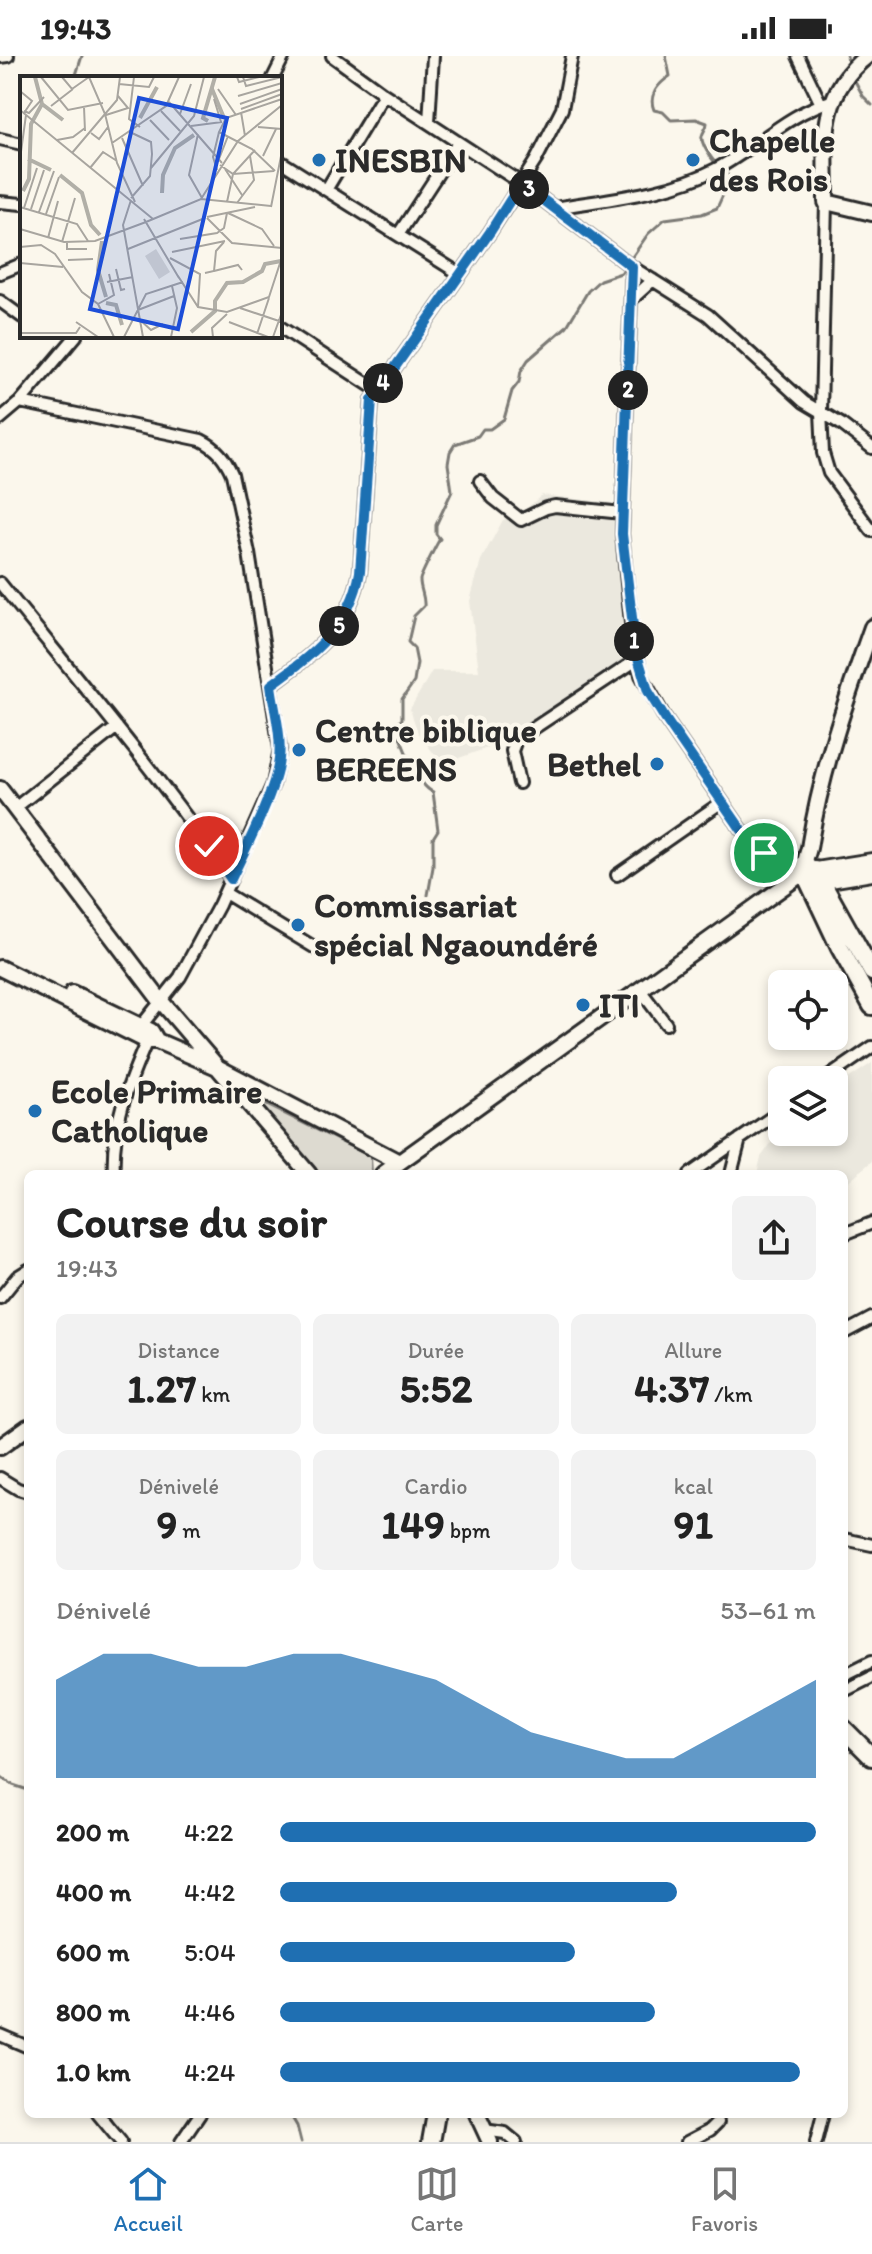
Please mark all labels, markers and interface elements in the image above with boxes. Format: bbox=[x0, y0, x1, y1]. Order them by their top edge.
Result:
text: 19:43 bbox=[40, 10, 111, 47]
inset map bbox=[20, 76, 282, 338]
place label: Chapelle des Rois bbox=[709, 120, 835, 200]
place label: INESBIN bbox=[335, 140, 467, 181]
marker: INESBIN bbox=[310, 151, 328, 169]
marker: Chapelle des Rois bbox=[684, 151, 702, 169]
pin: 3 bbox=[509, 169, 549, 209]
text: 3 bbox=[523, 175, 535, 202]
pin: 4 bbox=[363, 363, 403, 403]
text: 4 bbox=[376, 369, 390, 396]
pin: 2 bbox=[608, 370, 648, 410]
text: 2 bbox=[622, 376, 634, 403]
pin: 5 bbox=[319, 606, 359, 646]
text: 5 bbox=[333, 612, 345, 639]
pin: 1 bbox=[614, 621, 654, 661]
text: 1 bbox=[629, 627, 639, 654]
place label: Centre biblique BEREENS bbox=[315, 710, 537, 790]
marker: Centre biblique BEREENS bbox=[290, 741, 308, 759]
place label: Bethel bbox=[547, 744, 641, 785]
marker: Bethel bbox=[648, 755, 666, 773]
pin bbox=[175, 812, 243, 880]
pin bbox=[730, 819, 798, 887]
icon: check bbox=[187, 824, 231, 868]
icon: arrive bbox=[742, 831, 786, 875]
place label: Commissariat spécial Ngaoundéré bbox=[314, 885, 598, 965]
marker: Commissariat spécial Ngaoundéré bbox=[289, 916, 307, 934]
map controls bbox=[768, 970, 848, 1146]
button: locate bbox=[768, 970, 848, 1050]
place label: ITI bbox=[599, 985, 640, 1026]
marker: ITI bbox=[574, 996, 592, 1014]
button: layers bbox=[768, 1066, 848, 1146]
place label: Ecole Primaire Catholique bbox=[51, 1071, 262, 1151]
marker: Ecole Primaire Catholique bbox=[26, 1102, 44, 1120]
text: Course du soir bbox=[56, 1195, 327, 1248]
button: share bbox=[732, 1196, 816, 1280]
text: 19:43 bbox=[56, 1252, 118, 1284]
text: Distance bbox=[137, 1337, 220, 1364]
text: Durée bbox=[408, 1337, 464, 1364]
text: Allure bbox=[664, 1337, 722, 1364]
text: 1.27 bbox=[127, 1364, 196, 1412]
text: 5:52 bbox=[400, 1364, 472, 1412]
text: 4:37 bbox=[634, 1364, 709, 1412]
text: km bbox=[196, 1381, 230, 1408]
text: /km bbox=[709, 1381, 753, 1408]
text: Dénivelé bbox=[138, 1473, 219, 1500]
text: Cardio bbox=[405, 1473, 467, 1500]
text: kcal bbox=[674, 1473, 713, 1500]
text: 9 bbox=[156, 1500, 177, 1548]
text: 149 bbox=[381, 1500, 445, 1548]
text: 91 bbox=[674, 1500, 713, 1548]
text: m bbox=[177, 1517, 201, 1544]
text: bpm bbox=[445, 1517, 491, 1544]
text: Dénivelé bbox=[56, 1594, 151, 1626]
text: 53–61 m bbox=[720, 1594, 816, 1626]
text: 200 m bbox=[56, 1816, 129, 1848]
text: 4:22 bbox=[184, 1816, 233, 1848]
text: 400 m bbox=[56, 1876, 131, 1908]
text: 4:42 bbox=[184, 1876, 235, 1908]
text: 600 m bbox=[56, 1936, 130, 1968]
text: 5:04 bbox=[184, 1936, 236, 1968]
text: 800 m bbox=[56, 1996, 130, 2028]
text: 4:46 bbox=[184, 1996, 235, 2028]
text: 1.0 km bbox=[56, 2056, 131, 2088]
text: 4:24 bbox=[184, 2056, 235, 2088]
tab: Accueil bbox=[114, 2162, 183, 2237]
tab: Carte bbox=[410, 2162, 463, 2237]
tab: Favoris bbox=[691, 2162, 758, 2237]

